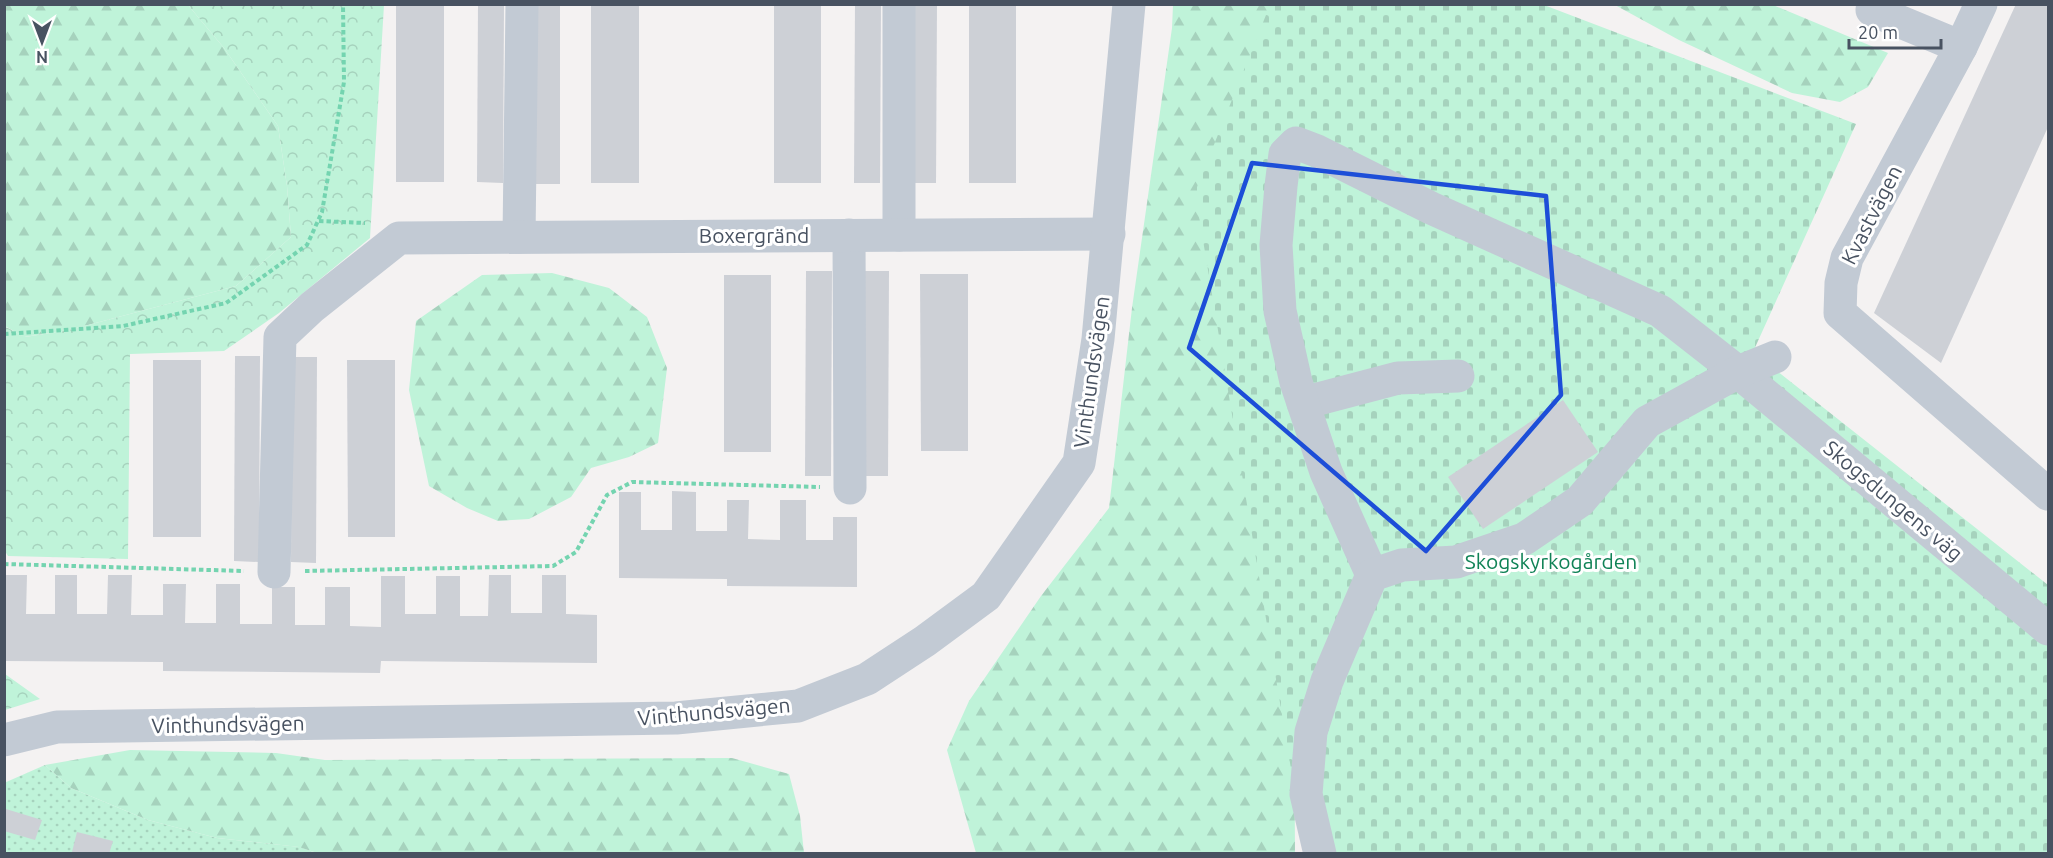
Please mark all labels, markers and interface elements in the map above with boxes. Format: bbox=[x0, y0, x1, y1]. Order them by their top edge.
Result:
north arrow bbox=[12, 12, 72, 72]
scale bar bbox=[1849, 12, 1940, 50]
text: 20 m bbox=[1858, 22, 1898, 42]
text: N bbox=[36, 48, 48, 66]
street label: Kvastvägen bbox=[1836, 161, 1906, 268]
street label: Boxergränd bbox=[699, 223, 809, 247]
street label: Vinthundsvägen bbox=[1068, 294, 1114, 449]
street label: Skogsdungens väg bbox=[1819, 435, 1968, 565]
park label: Skogskyrkogården bbox=[1465, 549, 1637, 573]
street label: Vinthundsvägen bbox=[636, 692, 791, 730]
street label: Vinthundsvägen bbox=[151, 711, 305, 737]

